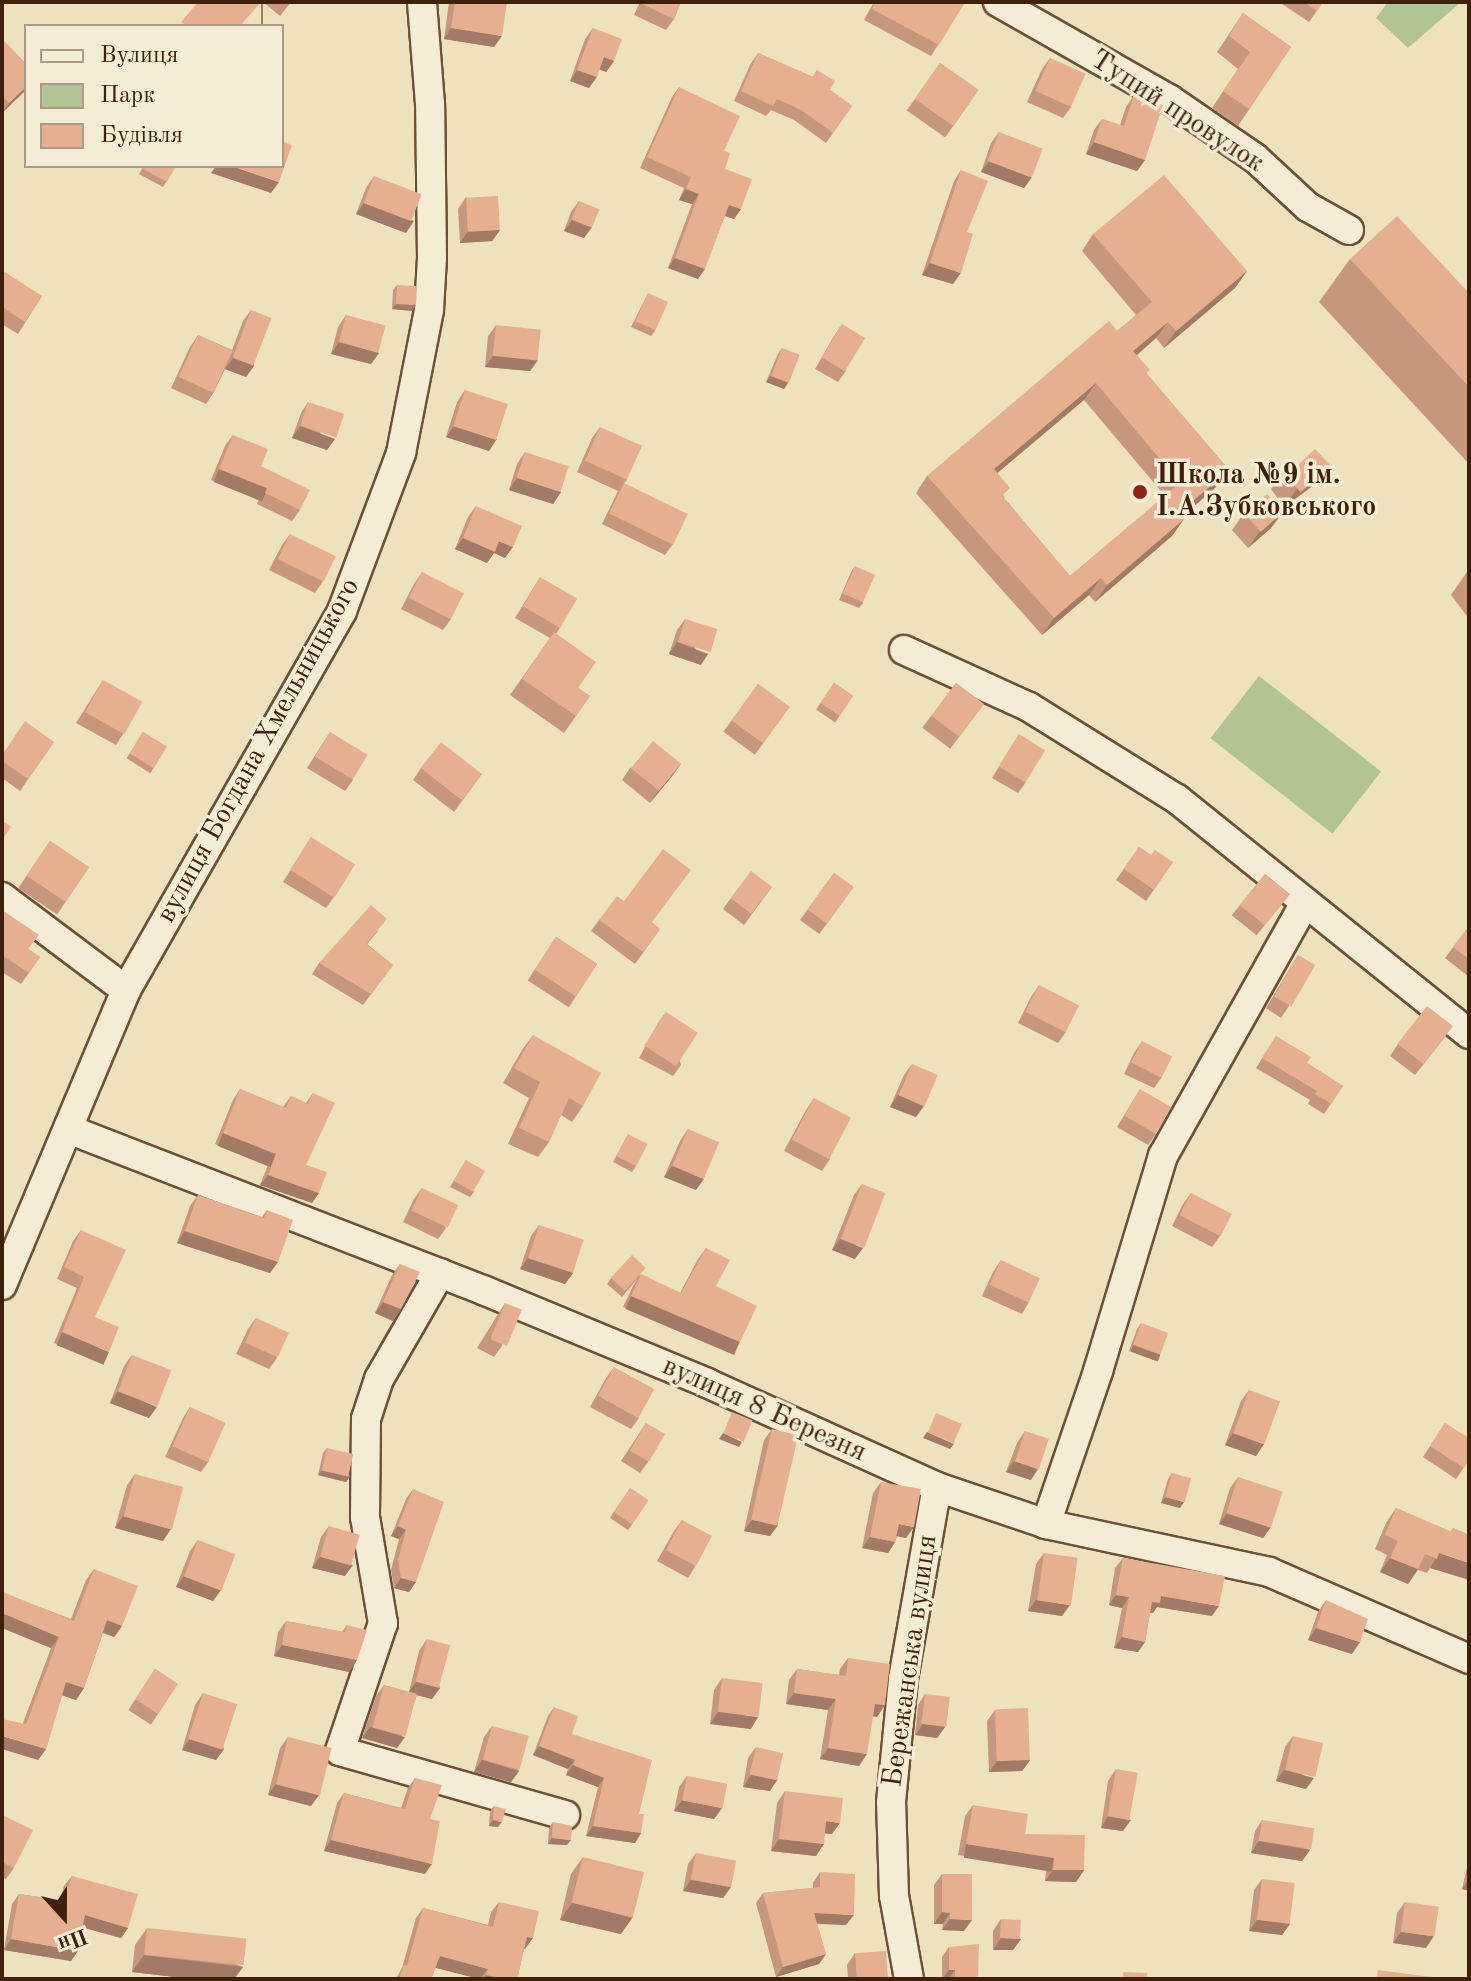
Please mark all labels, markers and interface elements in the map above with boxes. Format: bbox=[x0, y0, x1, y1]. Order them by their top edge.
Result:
legend bbox=[24, 24, 284, 168]
street label: Тупий провулок bbox=[1084, 43, 1270, 181]
text: Вулиця bbox=[100, 44, 179, 68]
text: Парк bbox=[100, 84, 155, 108]
text: Будівля bbox=[100, 124, 183, 148]
place label: Школа №9 ім. І.А.Зубковського bbox=[1156, 459, 1376, 525]
marker: Школа №9 ім. І.А.Зубковського bbox=[1131, 483, 1149, 501]
street label: вулиця Богдана Хмельницького bbox=[150, 573, 368, 929]
street label: вулиця 8 Березня bbox=[657, 1350, 871, 1470]
street label: Бережанська вулиця bbox=[877, 1533, 945, 1789]
north arrow bbox=[24, 1877, 104, 1957]
text: Пн bbox=[55, 1924, 91, 1955]

